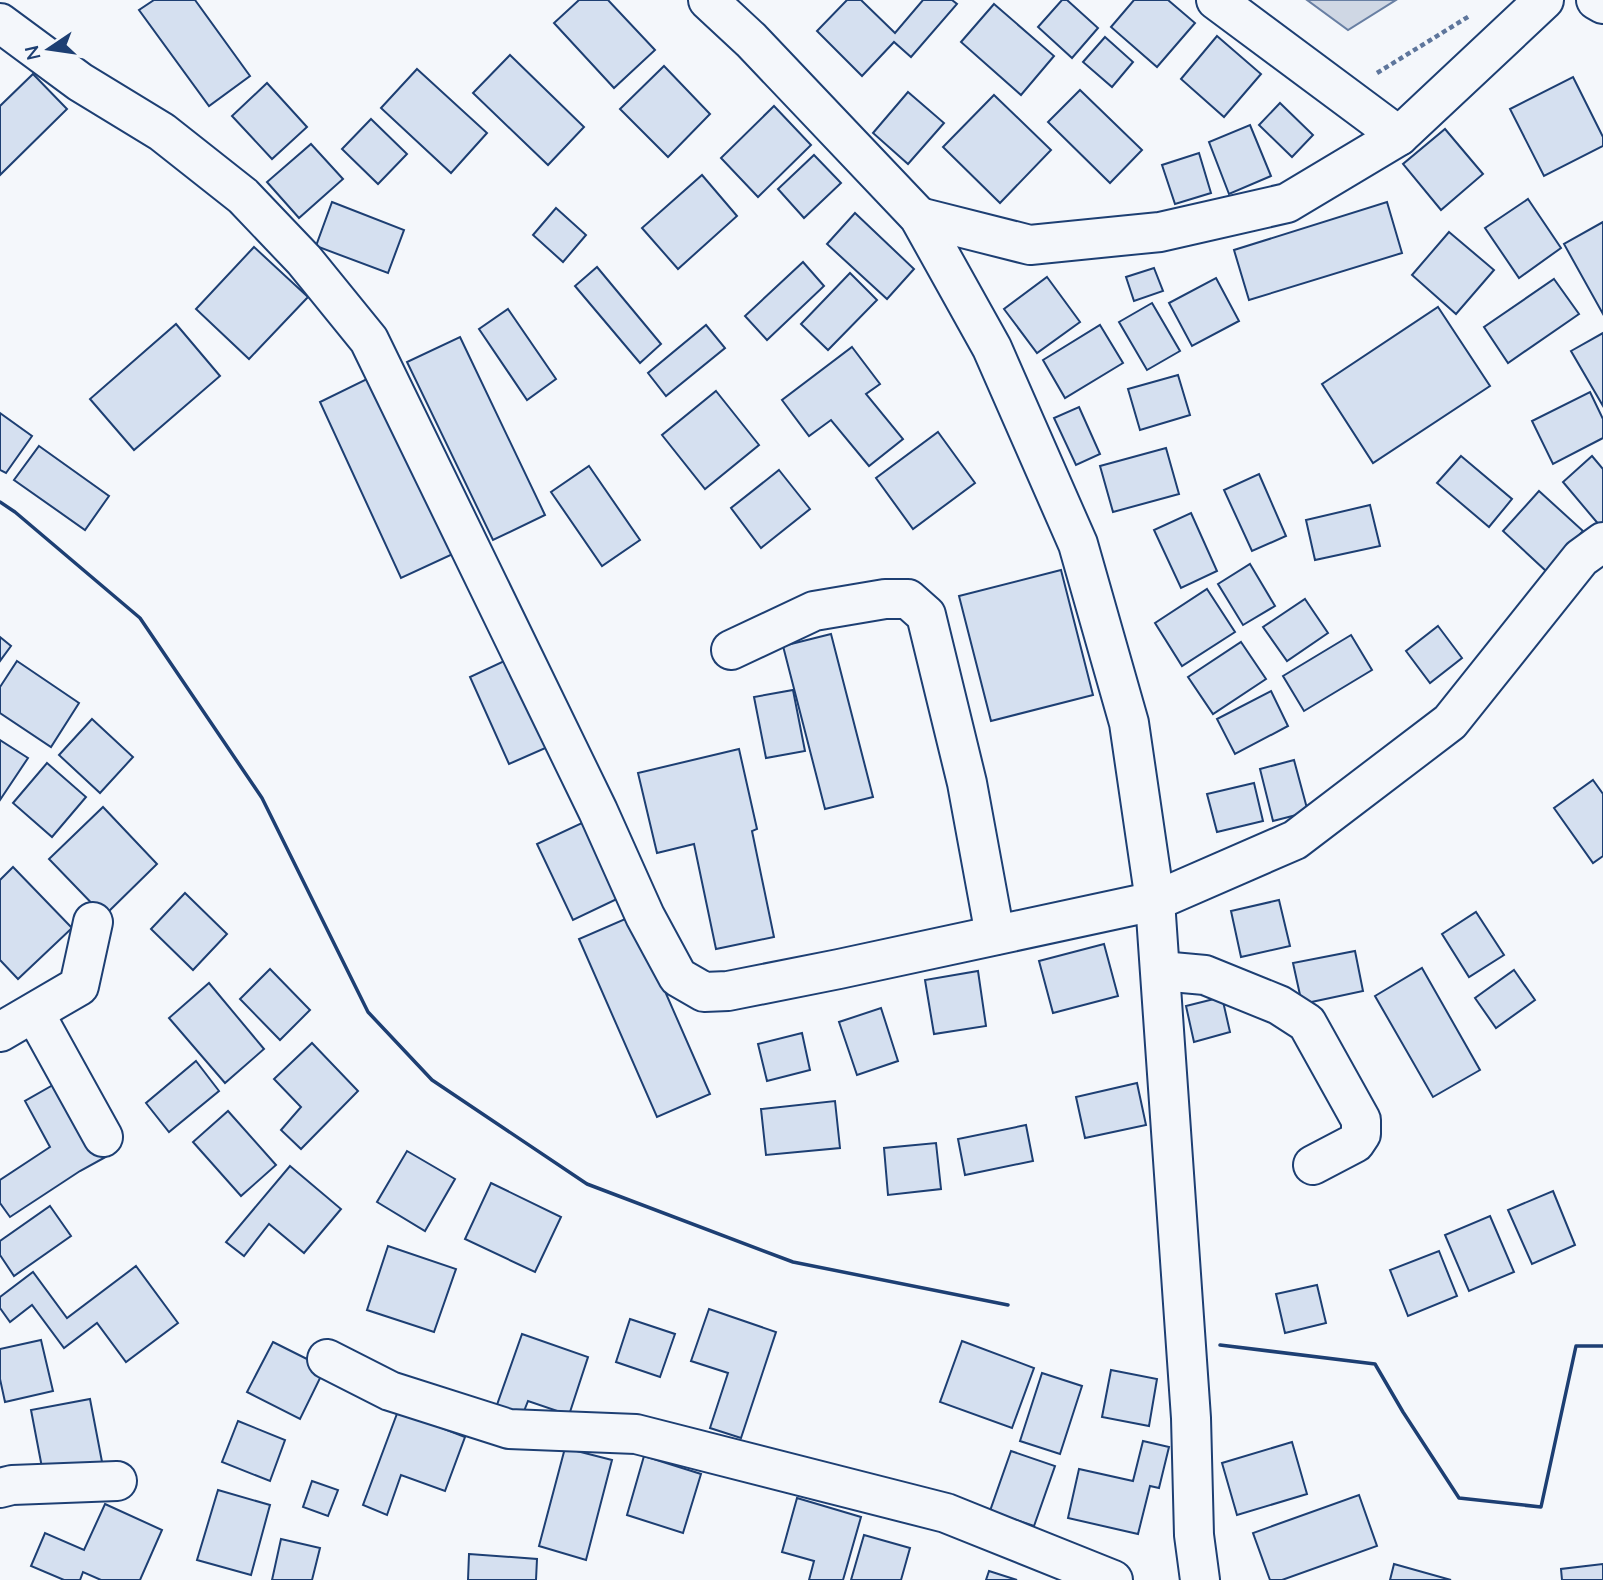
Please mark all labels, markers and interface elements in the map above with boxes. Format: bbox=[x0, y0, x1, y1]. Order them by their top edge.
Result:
north arrow bbox=[14, 14, 84, 84]
text: N bbox=[19, 43, 48, 62]

